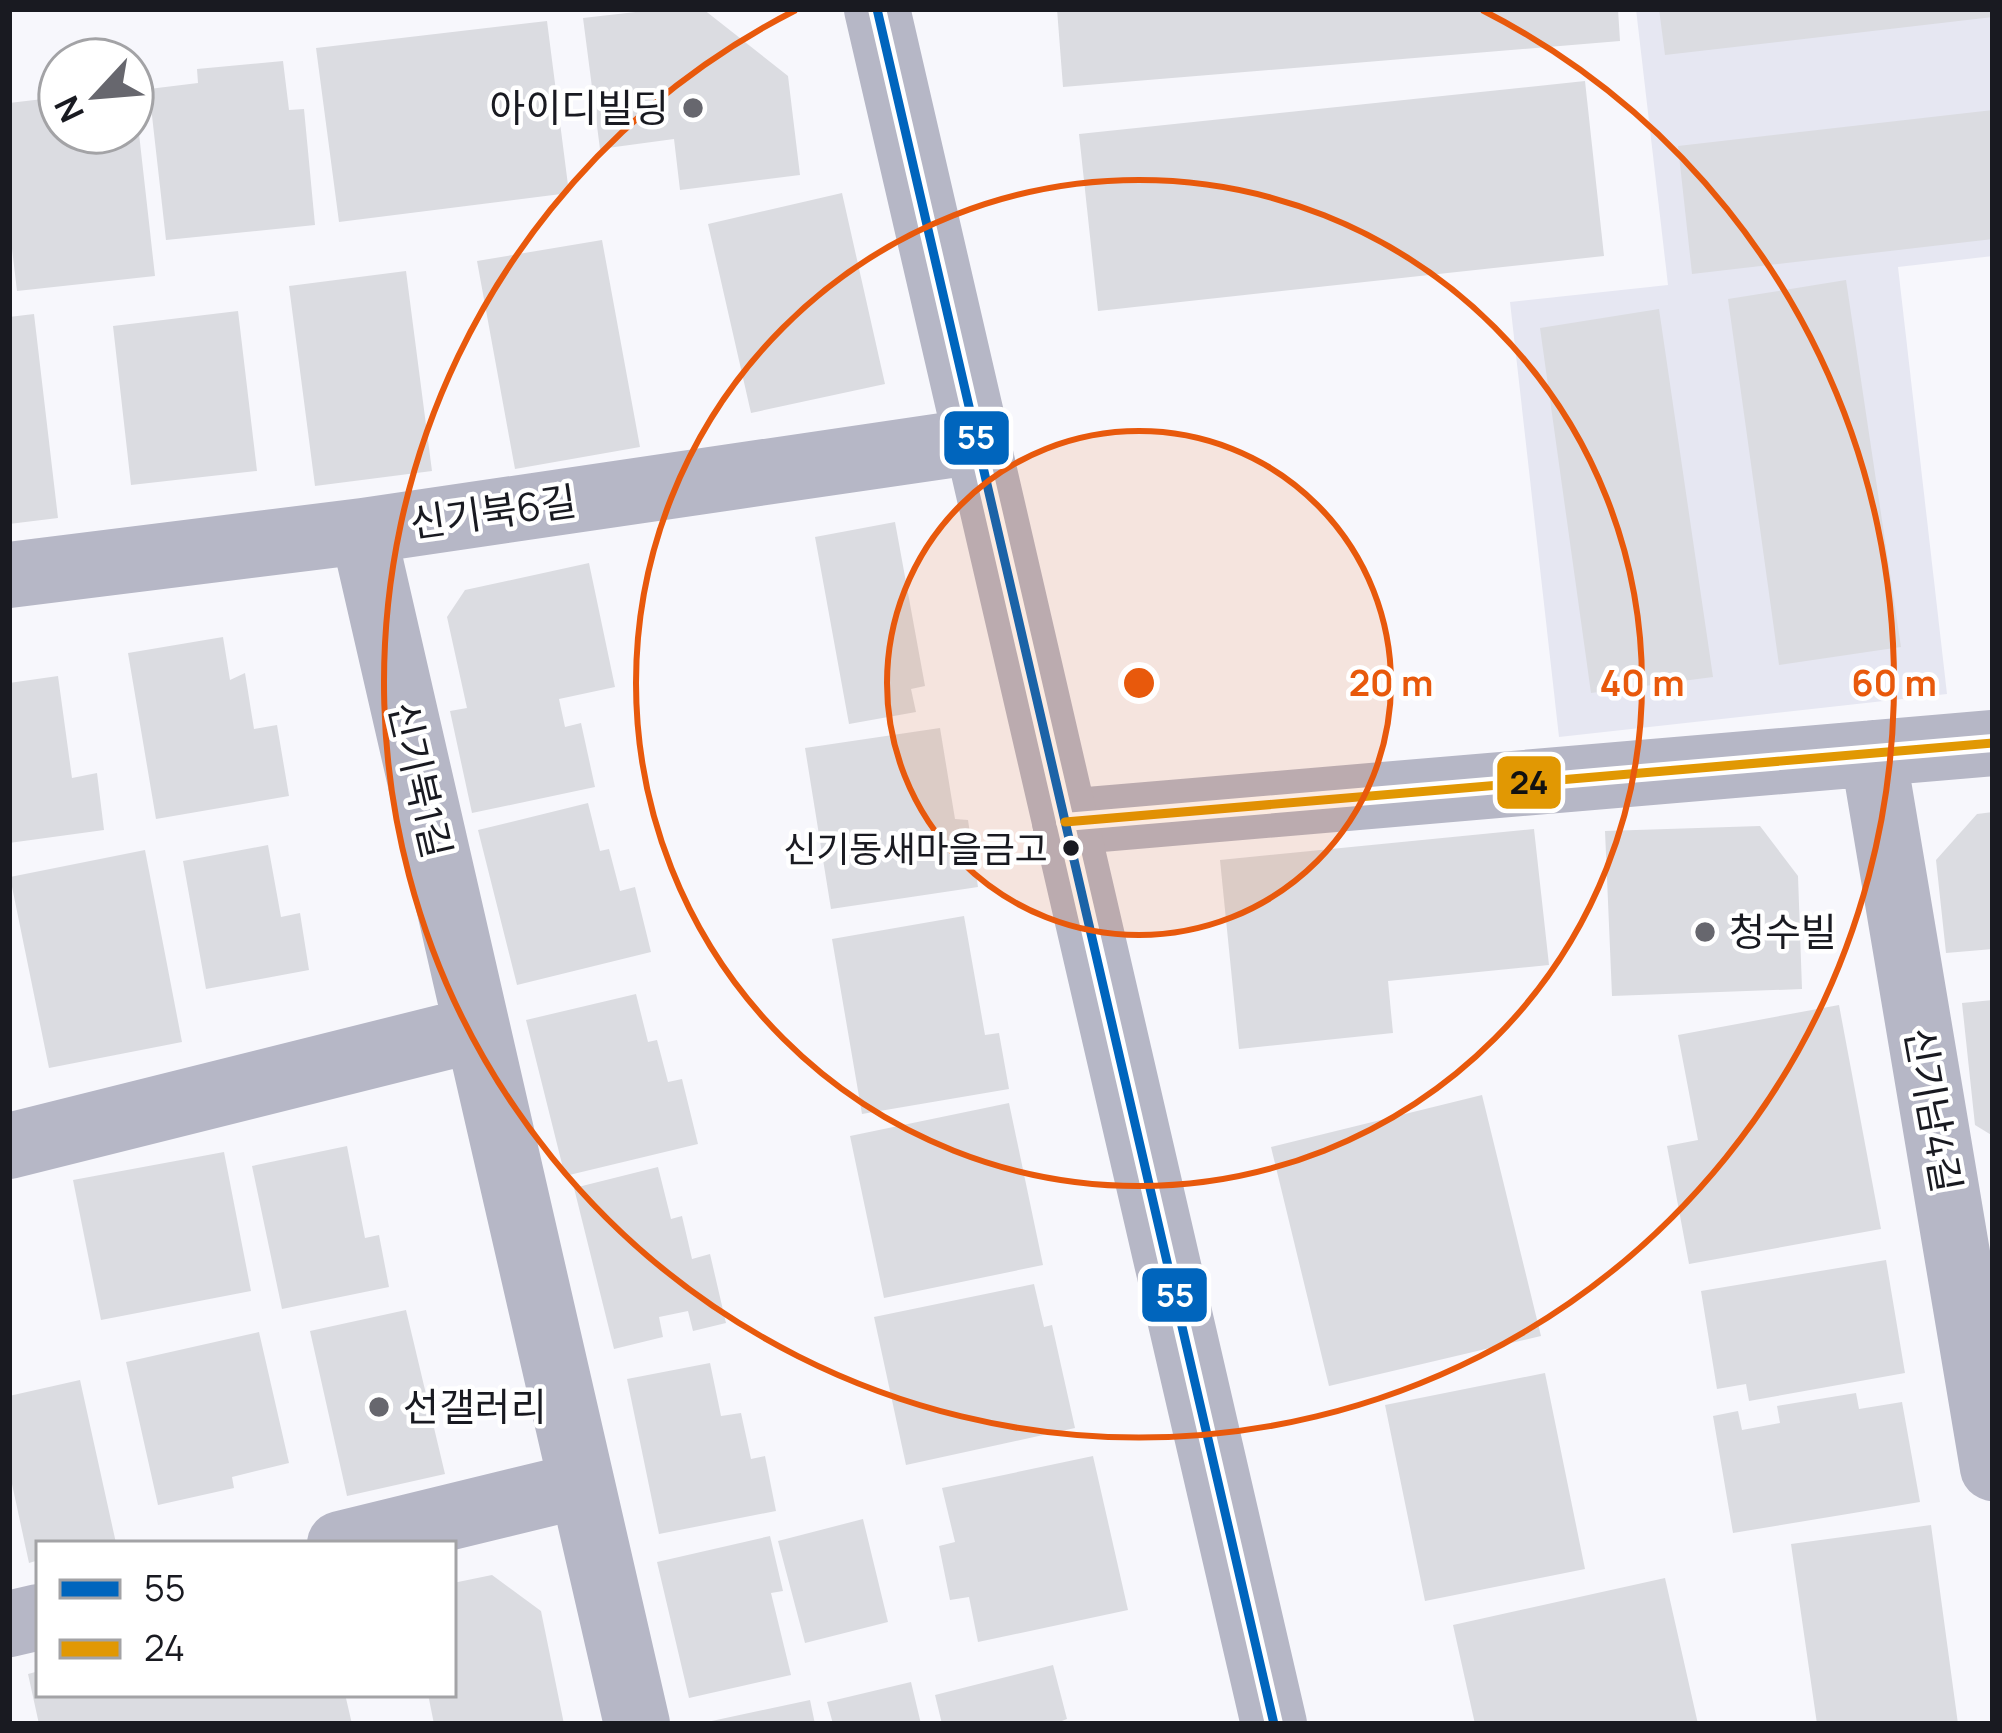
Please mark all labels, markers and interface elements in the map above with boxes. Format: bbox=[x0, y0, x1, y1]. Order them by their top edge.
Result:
north arrow bbox=[36, 36, 156, 156]
place label: 아이디빌딩 bbox=[490, 80, 669, 134]
text: N bbox=[43, 89, 94, 130]
marker: 아이디빌딩 bbox=[680, 95, 706, 121]
line badge: 55 bbox=[942, 409, 1011, 467]
text: 55 bbox=[957, 414, 995, 459]
street label: 신기북6길 bbox=[406, 473, 580, 549]
text: 20 m bbox=[1349, 658, 1433, 707]
text: 40 m bbox=[1599, 658, 1685, 707]
text: 60 m bbox=[1851, 658, 1937, 707]
centre of rings bbox=[1118, 662, 1160, 704]
street label: 신기북1길 bbox=[377, 696, 465, 863]
line badge: 24 bbox=[1495, 754, 1563, 811]
text: 24 bbox=[1509, 759, 1549, 804]
place label: 신기동새마을금고 bbox=[783, 824, 1048, 873]
marker: 신기동새마을금고 bbox=[1060, 837, 1082, 859]
place label: 청수빌 bbox=[1729, 904, 1837, 958]
marker: 청수빌 bbox=[1692, 919, 1718, 945]
street label: 신기남4길 bbox=[1893, 1023, 1975, 1197]
line badge: 55 bbox=[1140, 1266, 1209, 1324]
text: 55 bbox=[1156, 1272, 1194, 1317]
place label: 선갤러리 bbox=[403, 1379, 547, 1433]
marker: 선갤러리 bbox=[366, 1394, 392, 1420]
legend bbox=[36, 1541, 456, 1697]
text: 55 bbox=[144, 1563, 186, 1612]
text: 24 bbox=[144, 1623, 185, 1672]

